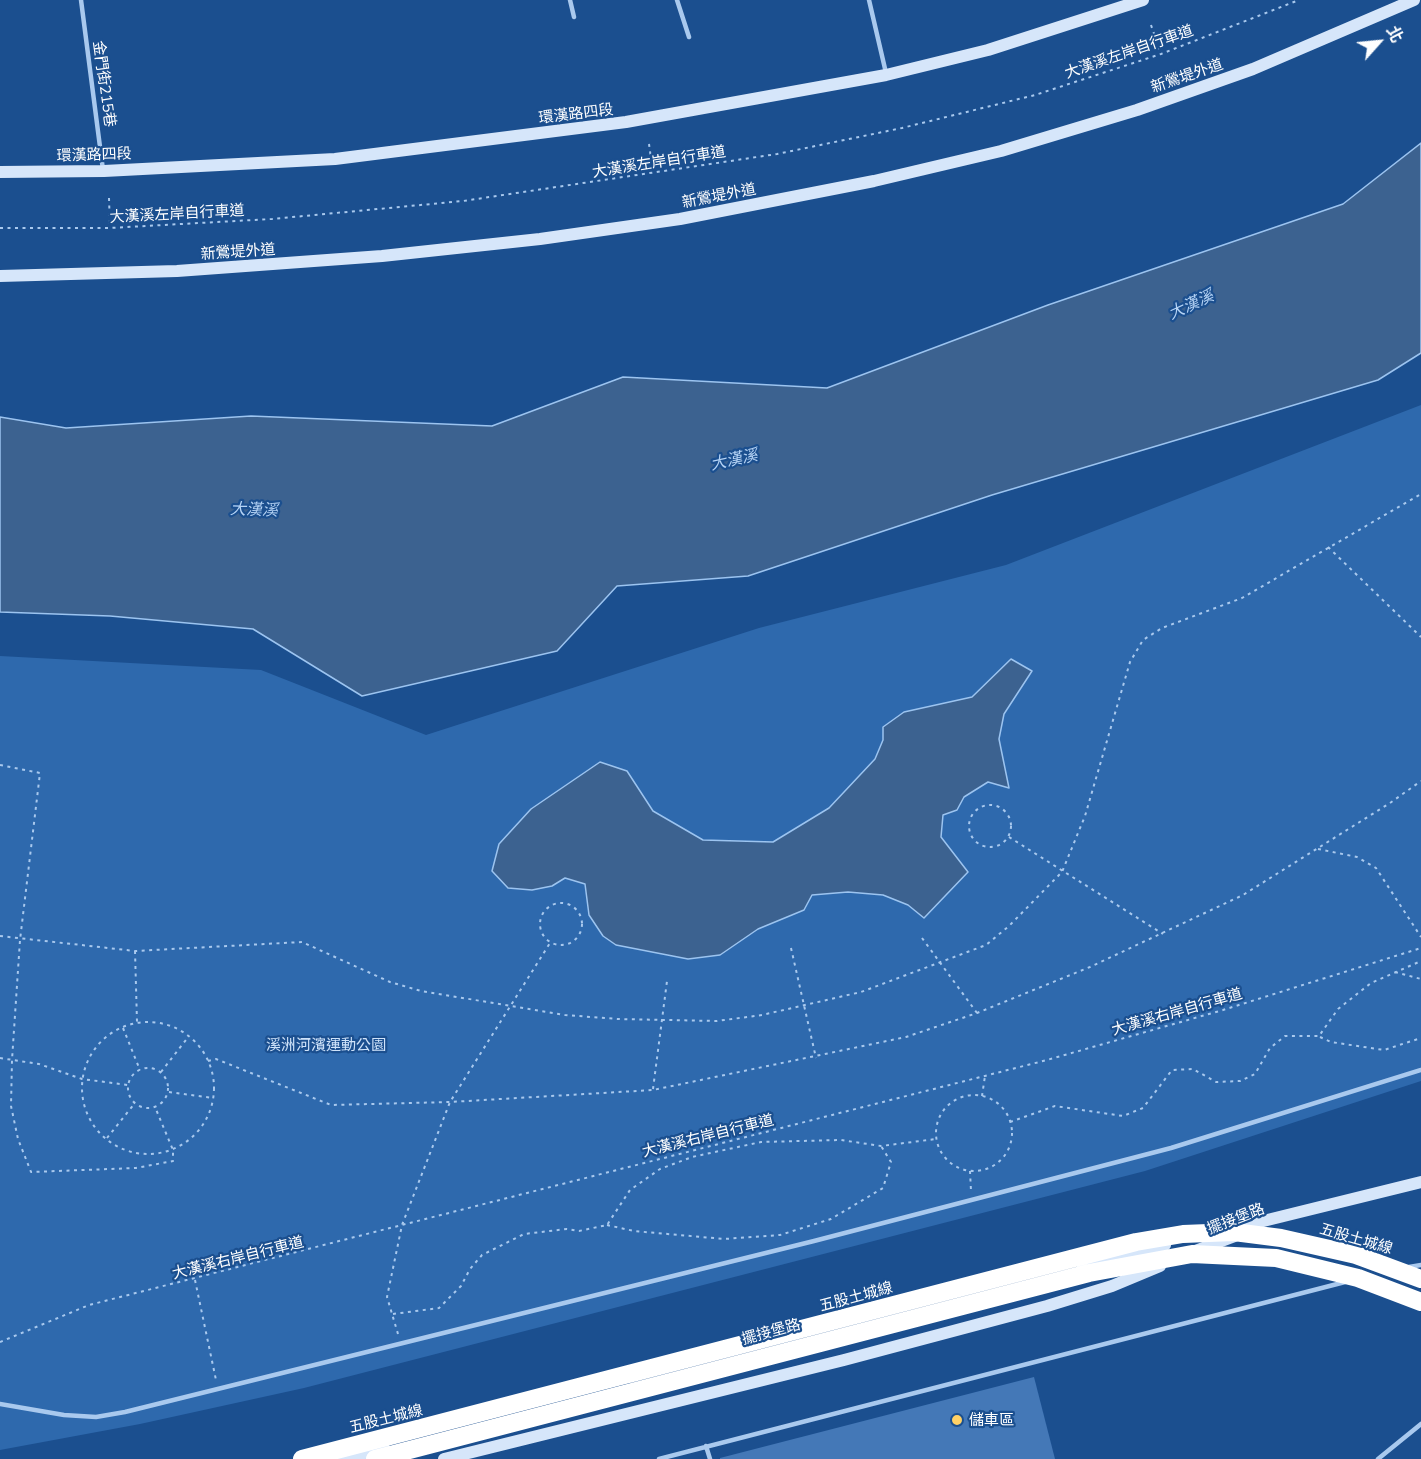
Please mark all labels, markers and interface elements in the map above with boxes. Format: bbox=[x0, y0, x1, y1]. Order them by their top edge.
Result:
north arrow bbox=[1349, 12, 1409, 72]
street label: 大漢溪左岸自行車道 bbox=[1062, 22, 1196, 82]
text: 北 bbox=[1382, 22, 1408, 45]
street label: 金門街215巷 bbox=[89, 40, 119, 128]
street label: 新鶯堤外道 bbox=[1149, 55, 1225, 97]
street label: 環漢路四段 bbox=[538, 100, 614, 128]
street label: 大漢溪左岸自行車道 bbox=[591, 143, 727, 181]
street label: 環漢路四段 bbox=[56, 145, 132, 165]
street label: 新鶯堤外道 bbox=[680, 180, 758, 212]
street label: 大漢溪左岸自行車道 bbox=[109, 201, 245, 227]
street label: 新鶯堤外道 bbox=[200, 240, 276, 264]
water label: 大漢溪 bbox=[1165, 286, 1217, 324]
water label: 大漢溪 bbox=[709, 446, 759, 474]
water label: 大漢溪 bbox=[230, 500, 278, 520]
street label: 大漢溪右岸自行車道 bbox=[1110, 985, 1244, 1039]
park label: 溪洲河濱運動公園 bbox=[266, 1036, 386, 1054]
street label: 大漢溪右岸自行車道 bbox=[640, 1111, 776, 1161]
street label: 擺接堡路 bbox=[1205, 1200, 1267, 1238]
street label: 五股土城線 bbox=[1317, 1220, 1395, 1258]
street label: 大漢溪右岸自行車道 bbox=[170, 1233, 306, 1283]
street label: 五股土城線 bbox=[817, 1279, 895, 1315]
street label: 擺接堡路 bbox=[740, 1316, 802, 1348]
street label: 五股土城線 bbox=[347, 1401, 425, 1437]
place label: 儲車區 bbox=[969, 1411, 1014, 1429]
marker: 儲車區 bbox=[950, 1413, 964, 1427]

